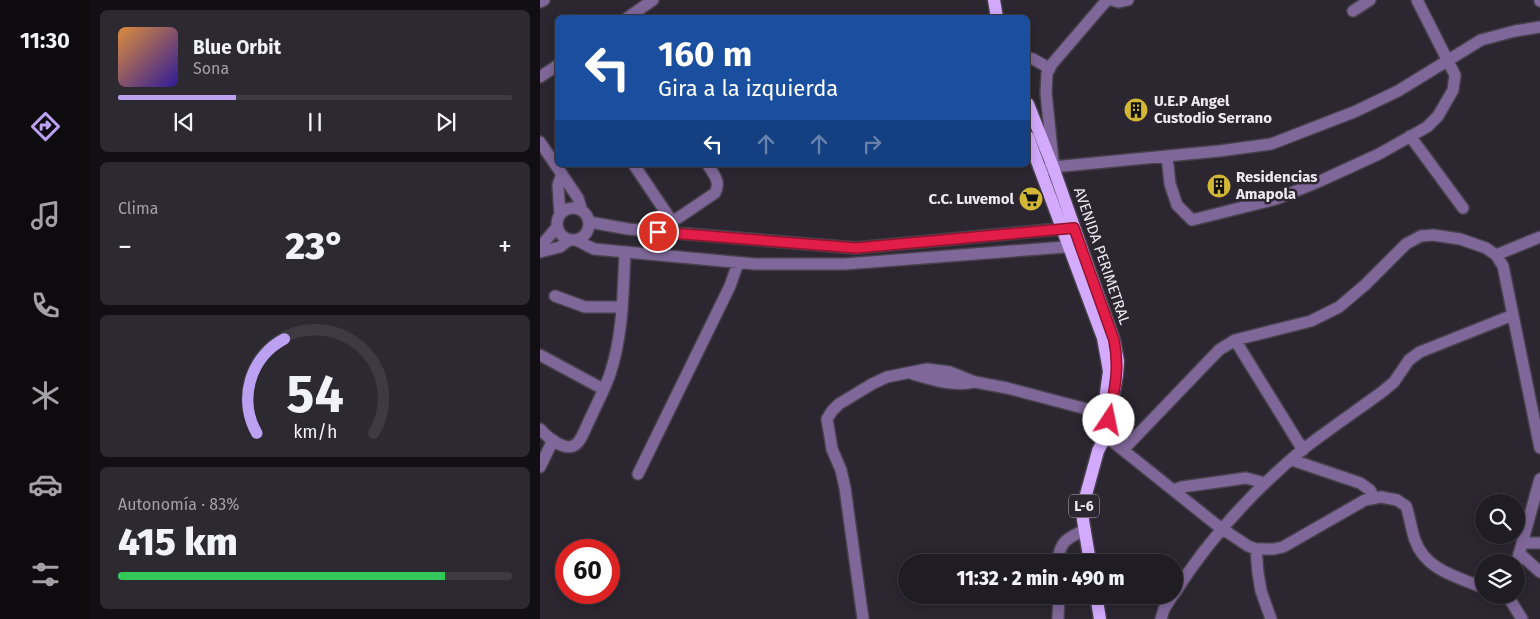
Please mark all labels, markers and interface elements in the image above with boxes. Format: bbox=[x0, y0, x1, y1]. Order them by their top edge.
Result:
text: 11:30 bbox=[20, 27, 70, 54]
text: 160 m bbox=[658, 33, 752, 75]
icon: left bbox=[575, 35, 640, 100]
text: Blue Orbit bbox=[193, 36, 281, 59]
text: Sona bbox=[193, 59, 229, 78]
text: Gira a la izquierda bbox=[658, 75, 838, 102]
place label: U.E.P Angel Custodio Serrano bbox=[1154, 92, 1272, 127]
building icon: U.E.P Angel Custodio Serrano bbox=[1123, 97, 1149, 123]
icon: previous bbox=[170, 108, 198, 136]
icon: pause bbox=[301, 108, 329, 136]
icon: next bbox=[432, 108, 460, 136]
icon: directions bbox=[28, 109, 63, 144]
icon: left bbox=[699, 130, 727, 158]
icon: ahead bbox=[752, 130, 780, 158]
icon: ahead bbox=[805, 130, 833, 158]
icon: right bbox=[858, 130, 886, 158]
place label: Residencias Amapola bbox=[1235, 168, 1317, 203]
building icon: Residencias Amapola bbox=[1206, 173, 1232, 199]
street label: AVENIDA PERIMETRAL bbox=[1070, 185, 1134, 328]
supermarket icon: C.C. Luvemol bbox=[1018, 186, 1044, 212]
place label: C.C. Luvemol bbox=[928, 190, 1015, 208]
icon: music bbox=[28, 198, 63, 233]
text: Clima bbox=[118, 199, 158, 218]
pin bbox=[637, 211, 679, 253]
icon: arrive bbox=[644, 218, 672, 246]
text: 23° bbox=[285, 223, 345, 269]
text: − bbox=[118, 230, 132, 263]
text: + bbox=[498, 230, 512, 263]
icon: phone bbox=[28, 288, 63, 323]
text: 54 bbox=[286, 363, 344, 426]
icon: climate bbox=[28, 378, 63, 413]
position arrow bbox=[1082, 393, 1134, 445]
text: km/h bbox=[293, 421, 337, 443]
icon: car bbox=[28, 467, 63, 502]
road number: L-6 bbox=[1069, 494, 1099, 518]
map controls bbox=[1475, 494, 1525, 604]
button: search bbox=[1475, 494, 1525, 544]
text: Autonomía · 83% bbox=[118, 495, 239, 514]
text: 415 km bbox=[118, 519, 238, 565]
speed limit sign: 60 bbox=[555, 539, 620, 604]
button: layers bbox=[1475, 554, 1525, 604]
icon: filters bbox=[28, 557, 63, 592]
text: 11:32 · 2 min · 490 m bbox=[956, 567, 1125, 590]

